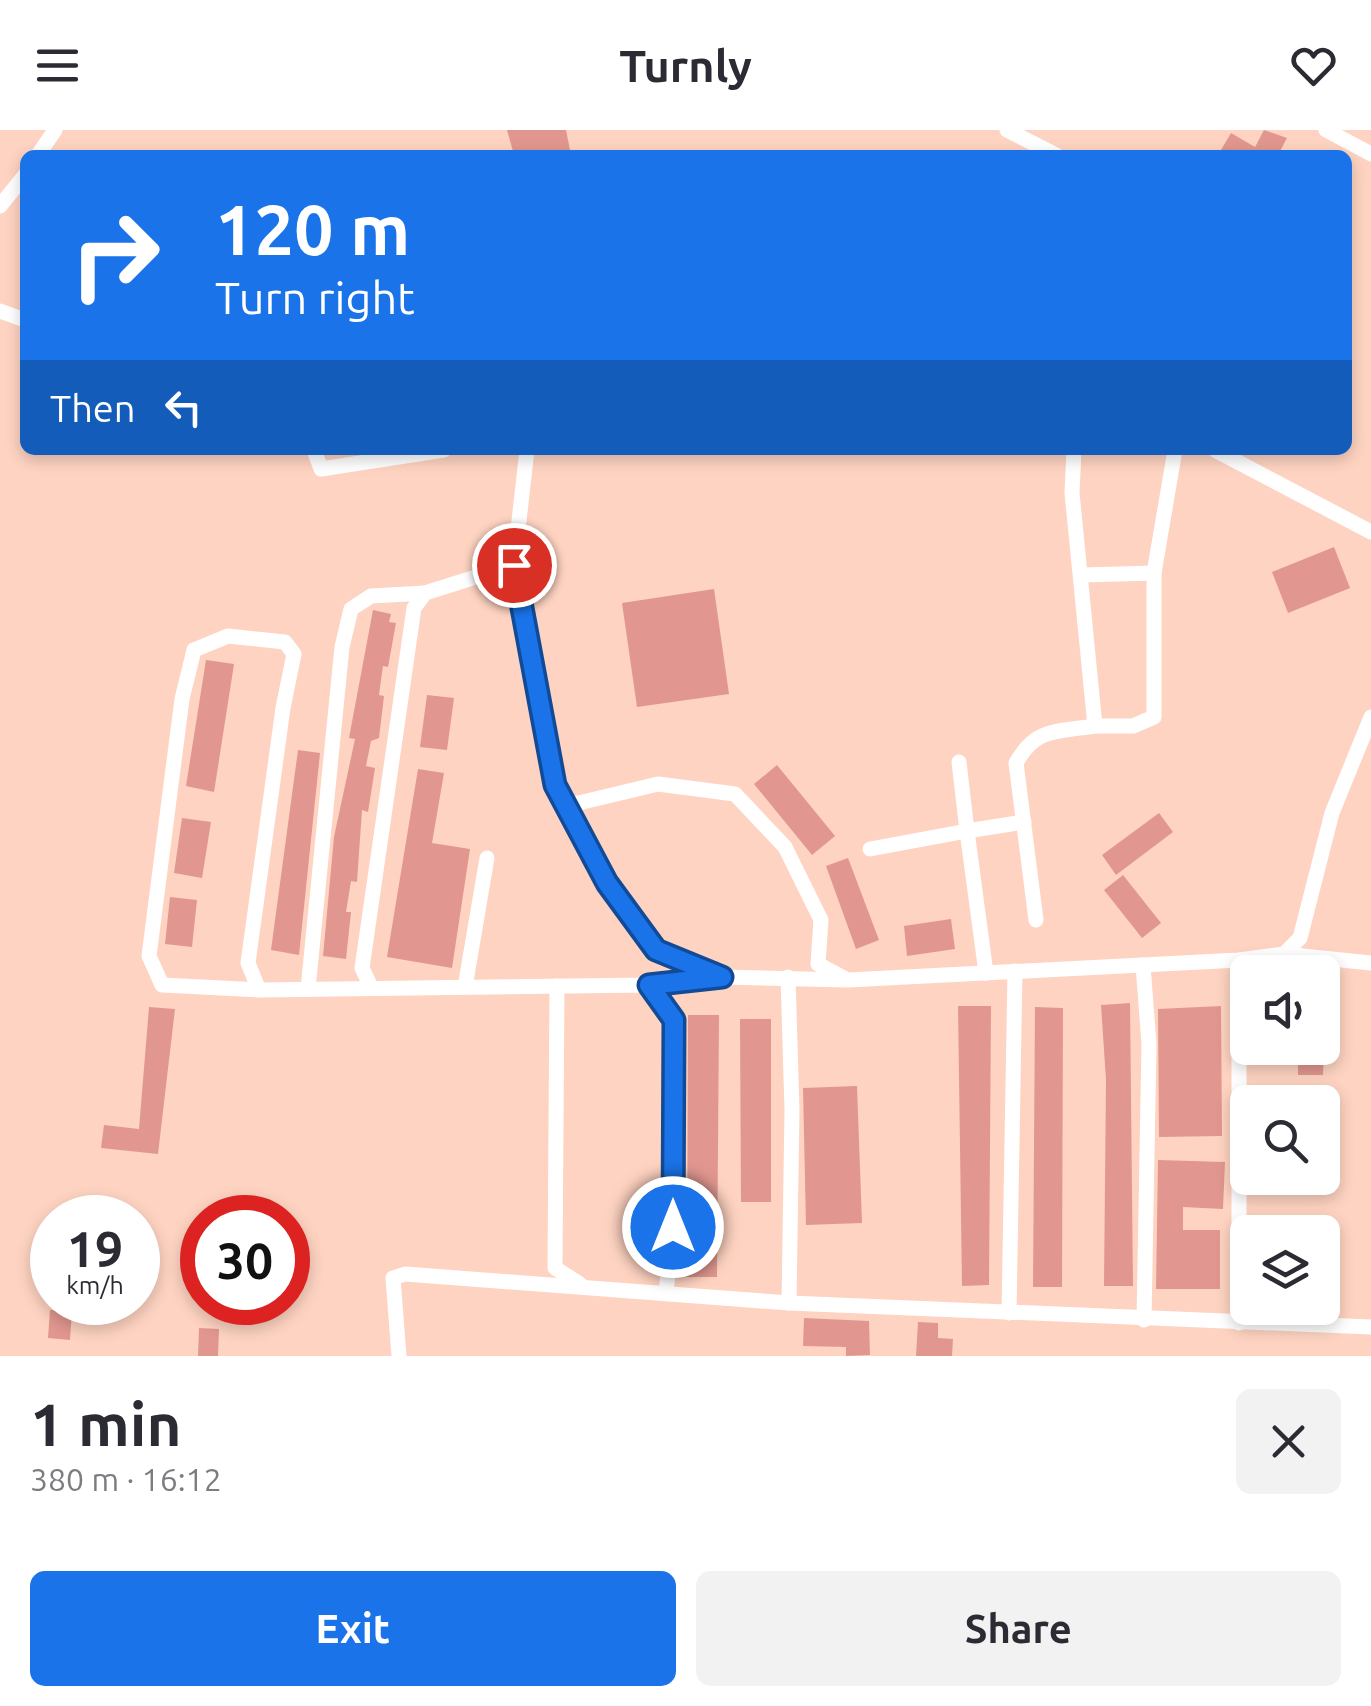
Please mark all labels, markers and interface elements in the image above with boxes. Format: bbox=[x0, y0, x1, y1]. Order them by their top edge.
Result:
icon: menu bbox=[30, 38, 85, 93]
icon: heart bbox=[1286, 38, 1341, 93]
text: Turnly bbox=[619, 40, 752, 91]
icon: right bbox=[50, 190, 180, 320]
text: 120 m bbox=[215, 190, 410, 268]
text: Turn right bbox=[215, 272, 415, 323]
icon: left bbox=[156, 380, 211, 435]
text: Then bbox=[50, 387, 136, 429]
pin bbox=[472, 523, 557, 608]
icon: arrive bbox=[487, 538, 542, 593]
map controls bbox=[1230, 955, 1340, 1325]
button: sound bbox=[1230, 955, 1340, 1065]
button: search bbox=[1230, 1085, 1340, 1195]
position arrow bbox=[621, 1175, 725, 1279]
speed limit sign: 30 bbox=[180, 1195, 310, 1325]
button: layers bbox=[1230, 1215, 1340, 1325]
text: 19 bbox=[67, 1220, 123, 1276]
text: km/h bbox=[66, 1271, 124, 1299]
button: close bbox=[1236, 1389, 1341, 1494]
text: 1 min bbox=[30, 1390, 182, 1457]
text: 380 m · 16:12 bbox=[30, 1461, 222, 1497]
button: Exit bbox=[30, 1571, 676, 1686]
button: Share bbox=[696, 1571, 1341, 1686]

